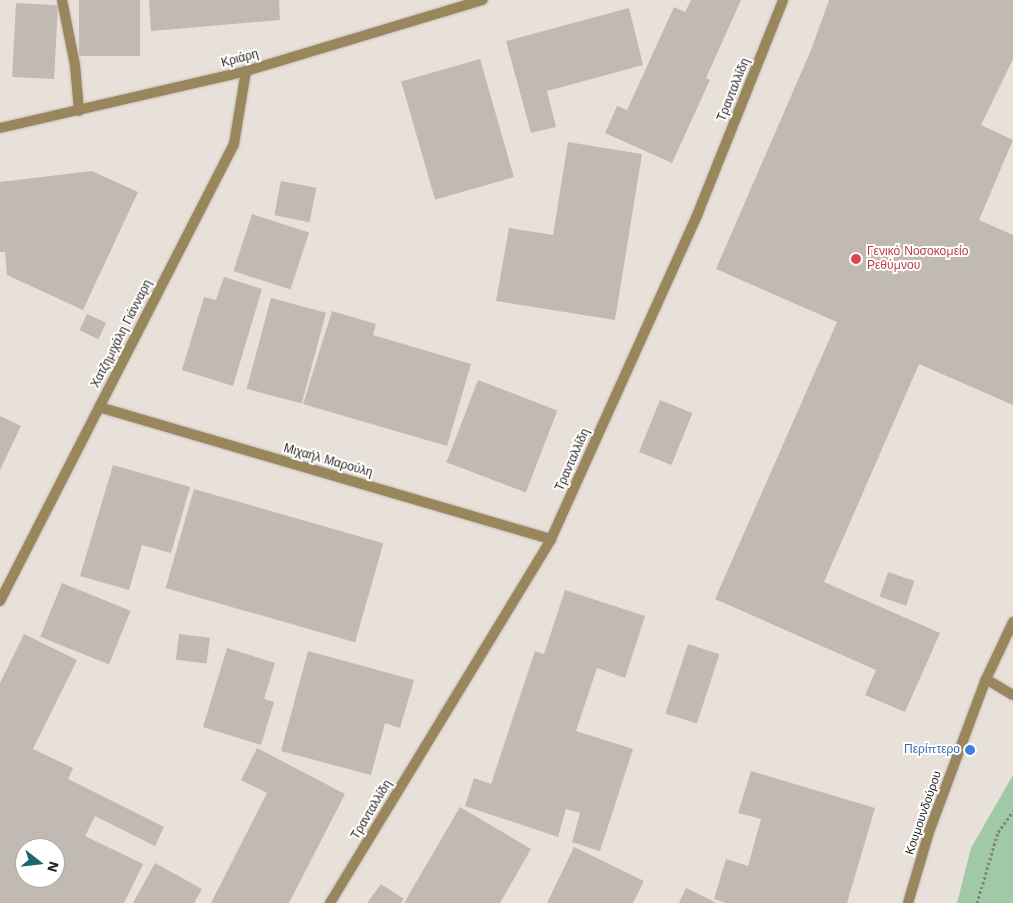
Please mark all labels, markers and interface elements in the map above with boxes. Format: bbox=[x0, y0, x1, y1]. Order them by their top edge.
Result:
street label: Κριάρη bbox=[220, 47, 260, 71]
street label: Τρανταλλίδη bbox=[715, 56, 753, 124]
place label: Γενικό Νοσοκομείο Ρεθύμνου bbox=[867, 245, 968, 273]
marker: Γενικό Νοσοκομείο Ρεθύμνου bbox=[849, 252, 863, 266]
street label: Χατζημιχάλη Γιάνναρη bbox=[89, 278, 155, 390]
street label: Τρανταλλίδη bbox=[553, 427, 593, 493]
street label: Μιχαήλ Μαρούλη bbox=[282, 441, 374, 481]
place label: Περίπτερο bbox=[904, 743, 960, 757]
marker: Περίπτερο bbox=[964, 744, 976, 756]
street label: Κουμουνδούρου bbox=[903, 769, 945, 857]
street label: Τρανταλλίδη bbox=[349, 778, 395, 842]
north arrow bbox=[15, 838, 65, 888]
text: N bbox=[44, 860, 63, 874]

